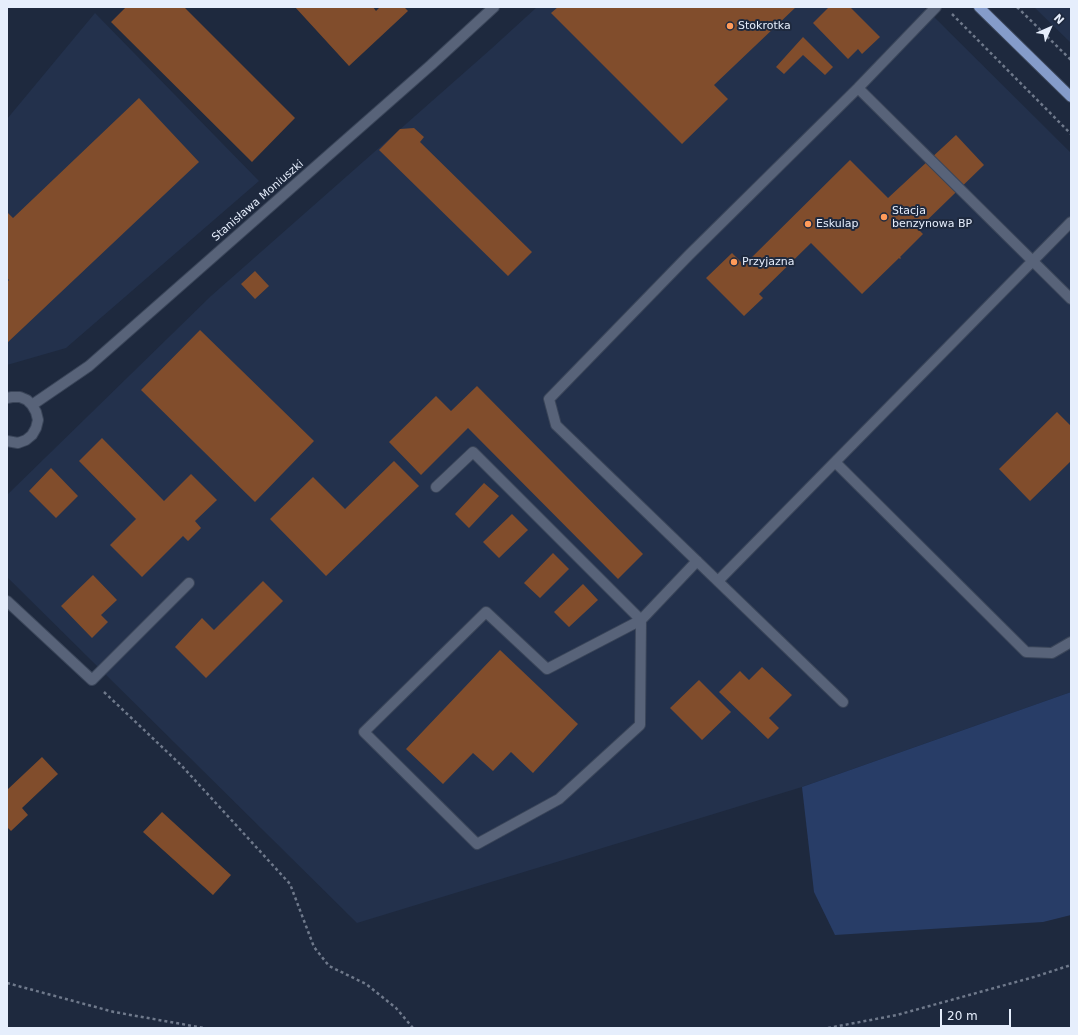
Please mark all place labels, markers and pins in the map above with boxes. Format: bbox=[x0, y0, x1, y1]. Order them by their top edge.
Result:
place label: Stokrotka bbox=[738, 19, 791, 33]
marker: Stokrotka bbox=[725, 21, 735, 31]
place label: Stacja benzynowa BP bbox=[892, 204, 972, 230]
marker: Stacja benzynowa BP bbox=[879, 212, 889, 222]
place label: Eskulap bbox=[816, 217, 858, 231]
marker: Eskulap bbox=[803, 219, 813, 229]
place label: Przyjazna bbox=[742, 255, 795, 269]
marker: Przyjazna bbox=[729, 257, 739, 267]

